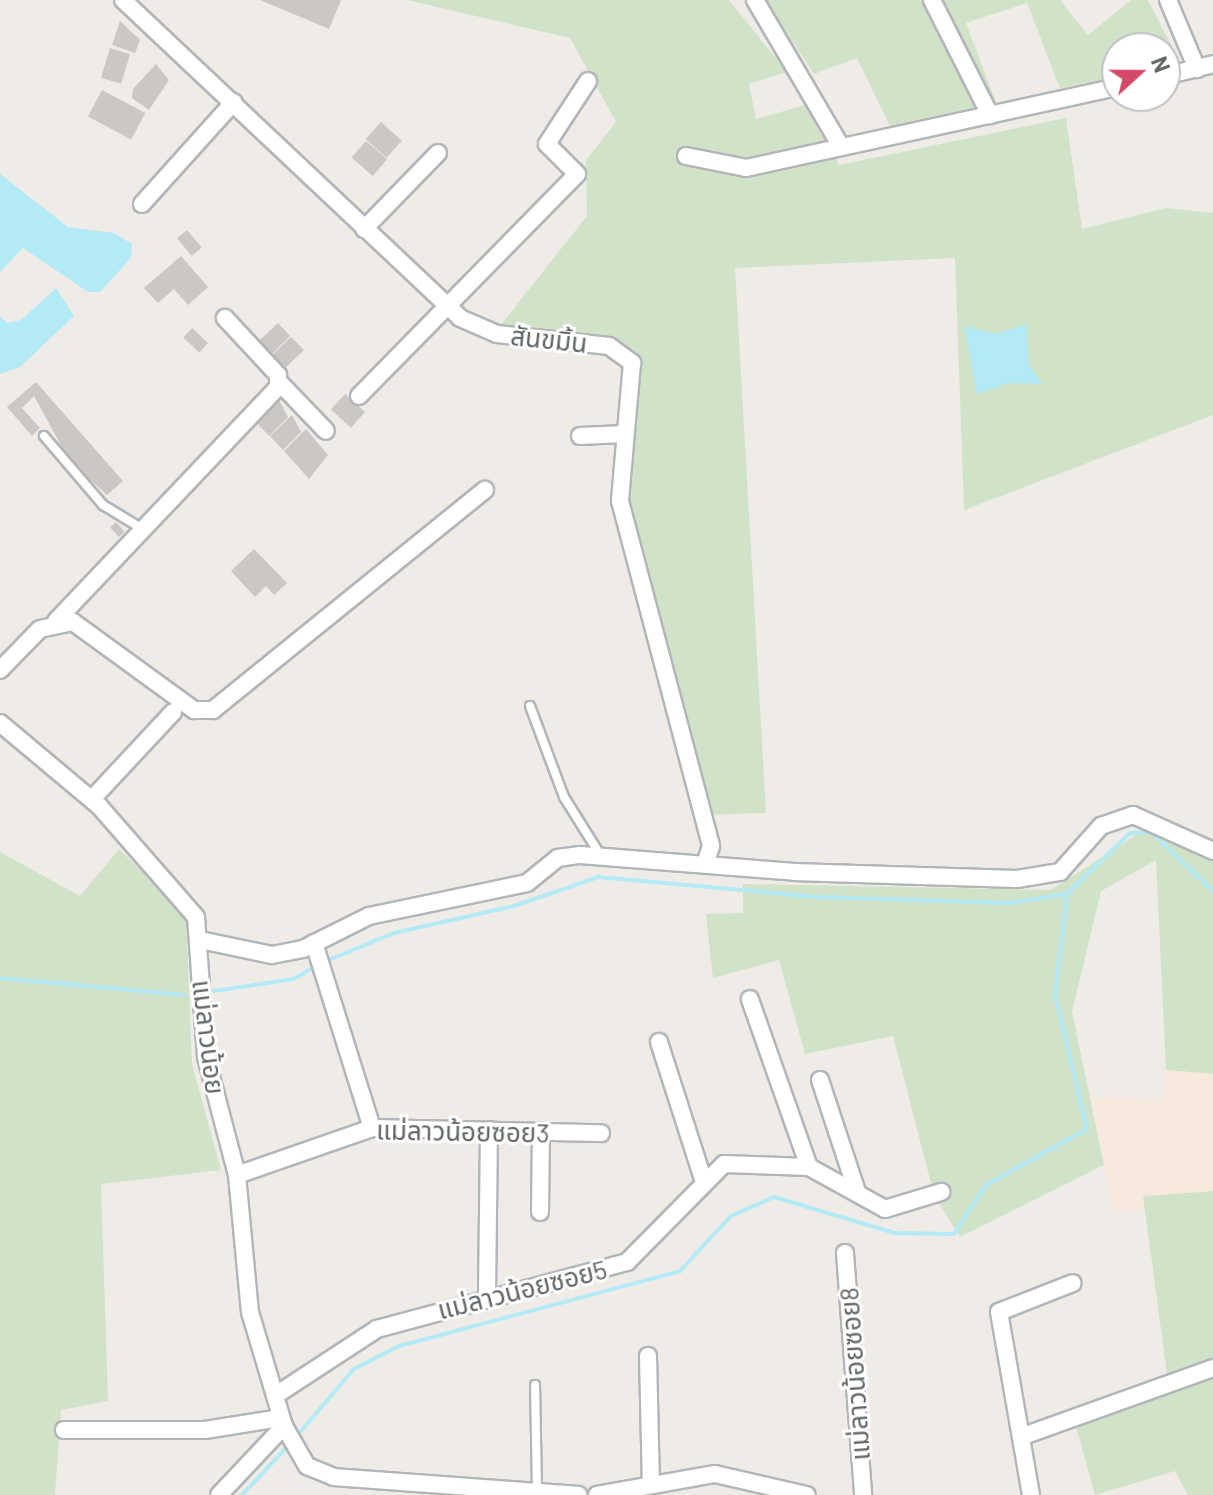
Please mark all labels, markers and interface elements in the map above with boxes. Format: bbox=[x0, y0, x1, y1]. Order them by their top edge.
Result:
north arrow bbox=[1101, 32, 1181, 112]
text: N bbox=[1147, 53, 1176, 76]
street label: สันขมิ้น bbox=[509, 319, 589, 359]
street label: แม่ลาวน้อย bbox=[186, 978, 232, 1096]
street label: แม่ลาวน้อยซอย3 bbox=[376, 1114, 550, 1148]
street label: แม่ลาวน้อยซอย5 bbox=[434, 1253, 610, 1325]
street label: แม่ลาวน้อยซอย8 bbox=[832, 1286, 876, 1462]

